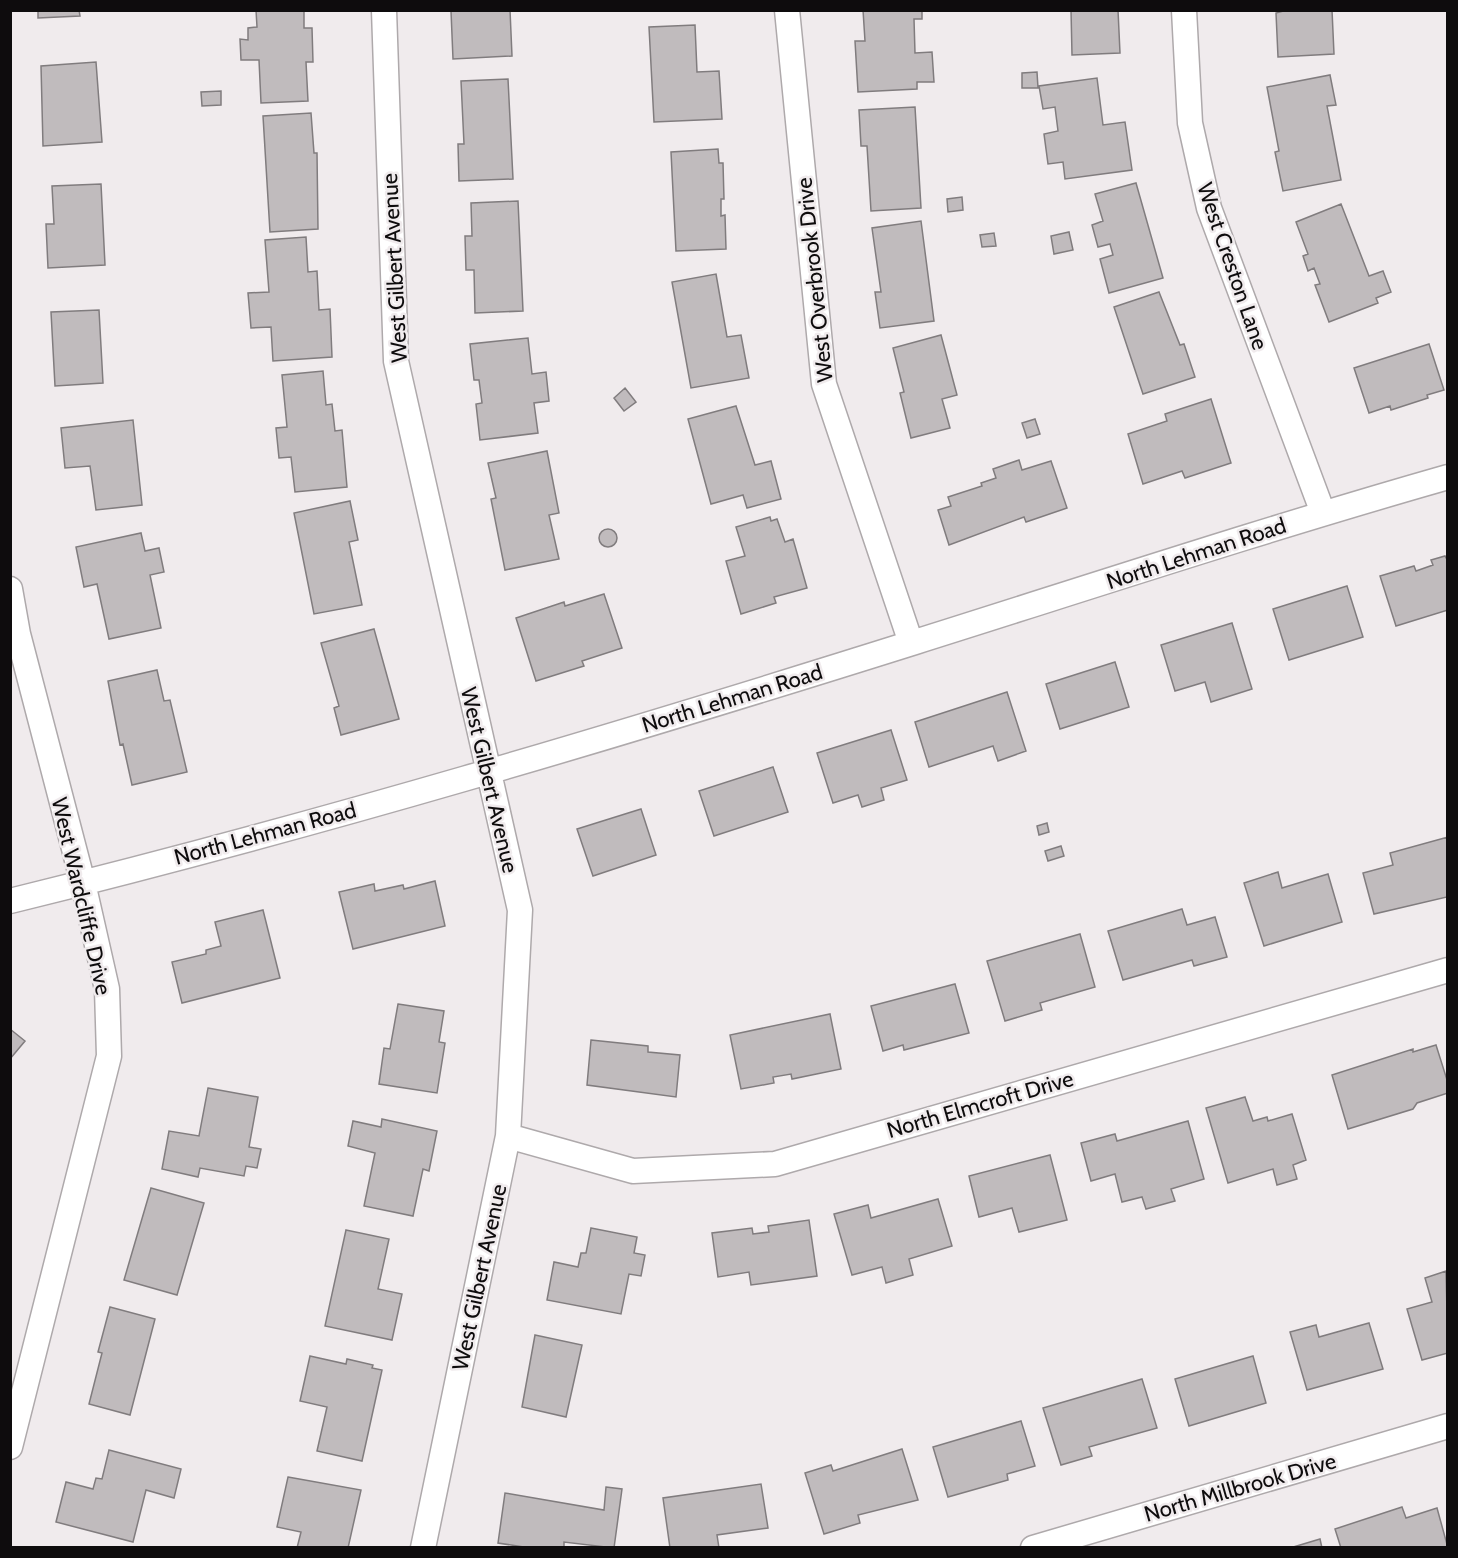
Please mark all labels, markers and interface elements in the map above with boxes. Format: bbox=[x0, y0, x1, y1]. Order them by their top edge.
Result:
street label: West Gilbert Avenue bbox=[376, 173, 413, 363]
street label: West Overbrook Drive bbox=[790, 176, 839, 384]
street label: West Creston Lane bbox=[1191, 179, 1274, 353]
street label: North Lehman Road bbox=[1103, 512, 1289, 595]
street label: North Lehman Road bbox=[639, 658, 826, 739]
street label: West Gilbert Avenue bbox=[455, 685, 524, 876]
street label: West Wardcliffe Drive bbox=[46, 795, 117, 997]
street label: North Lehman Road bbox=[171, 796, 359, 871]
street label: North Elmcroft Drive bbox=[884, 1065, 1077, 1144]
street label: West Gilbert Avenue bbox=[447, 1181, 512, 1373]
street label: North Millbrook Drive bbox=[1141, 1447, 1339, 1528]

